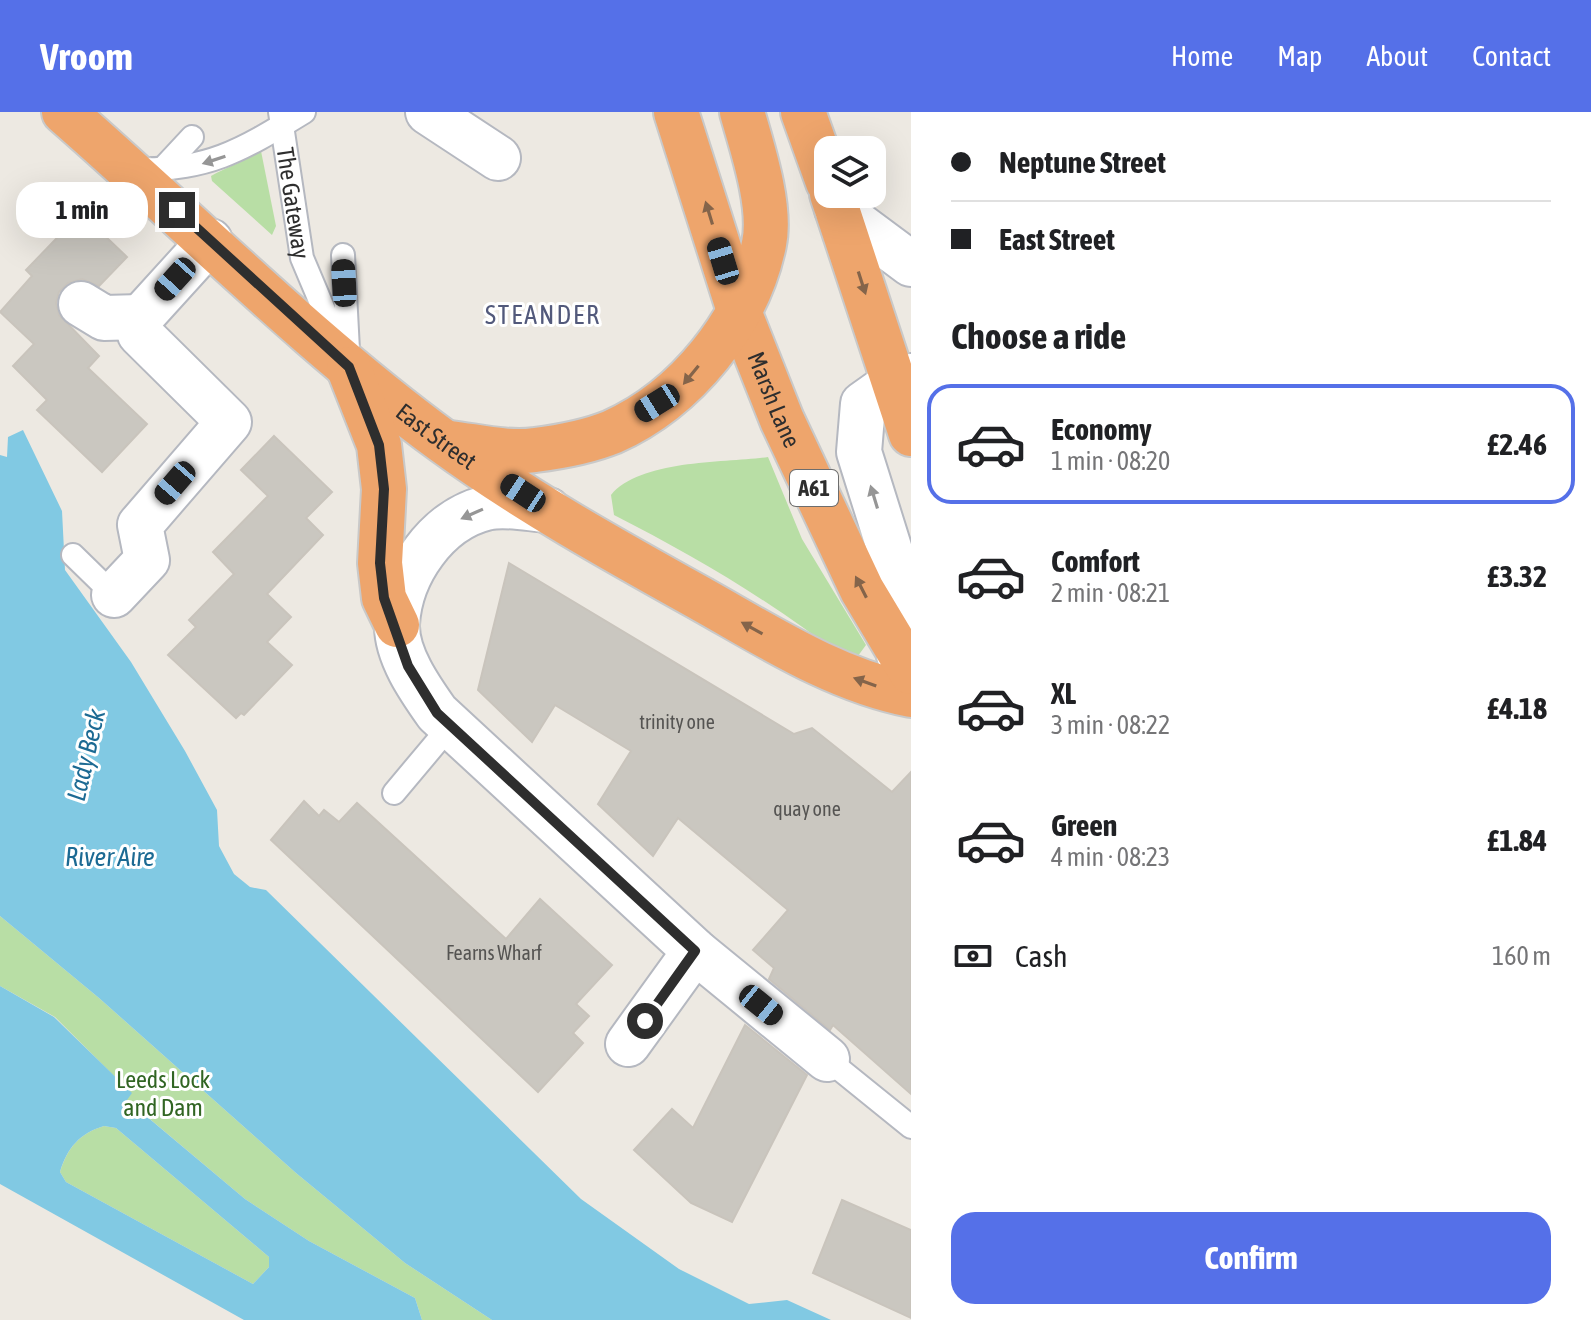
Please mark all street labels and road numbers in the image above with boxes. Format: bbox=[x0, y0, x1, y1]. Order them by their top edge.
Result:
street label: The Gateway bbox=[272, 145, 315, 261]
street label: Marsh Lane bbox=[743, 348, 806, 452]
street label: East Street bbox=[391, 398, 482, 474]
road number: A61 bbox=[790, 470, 838, 506]

